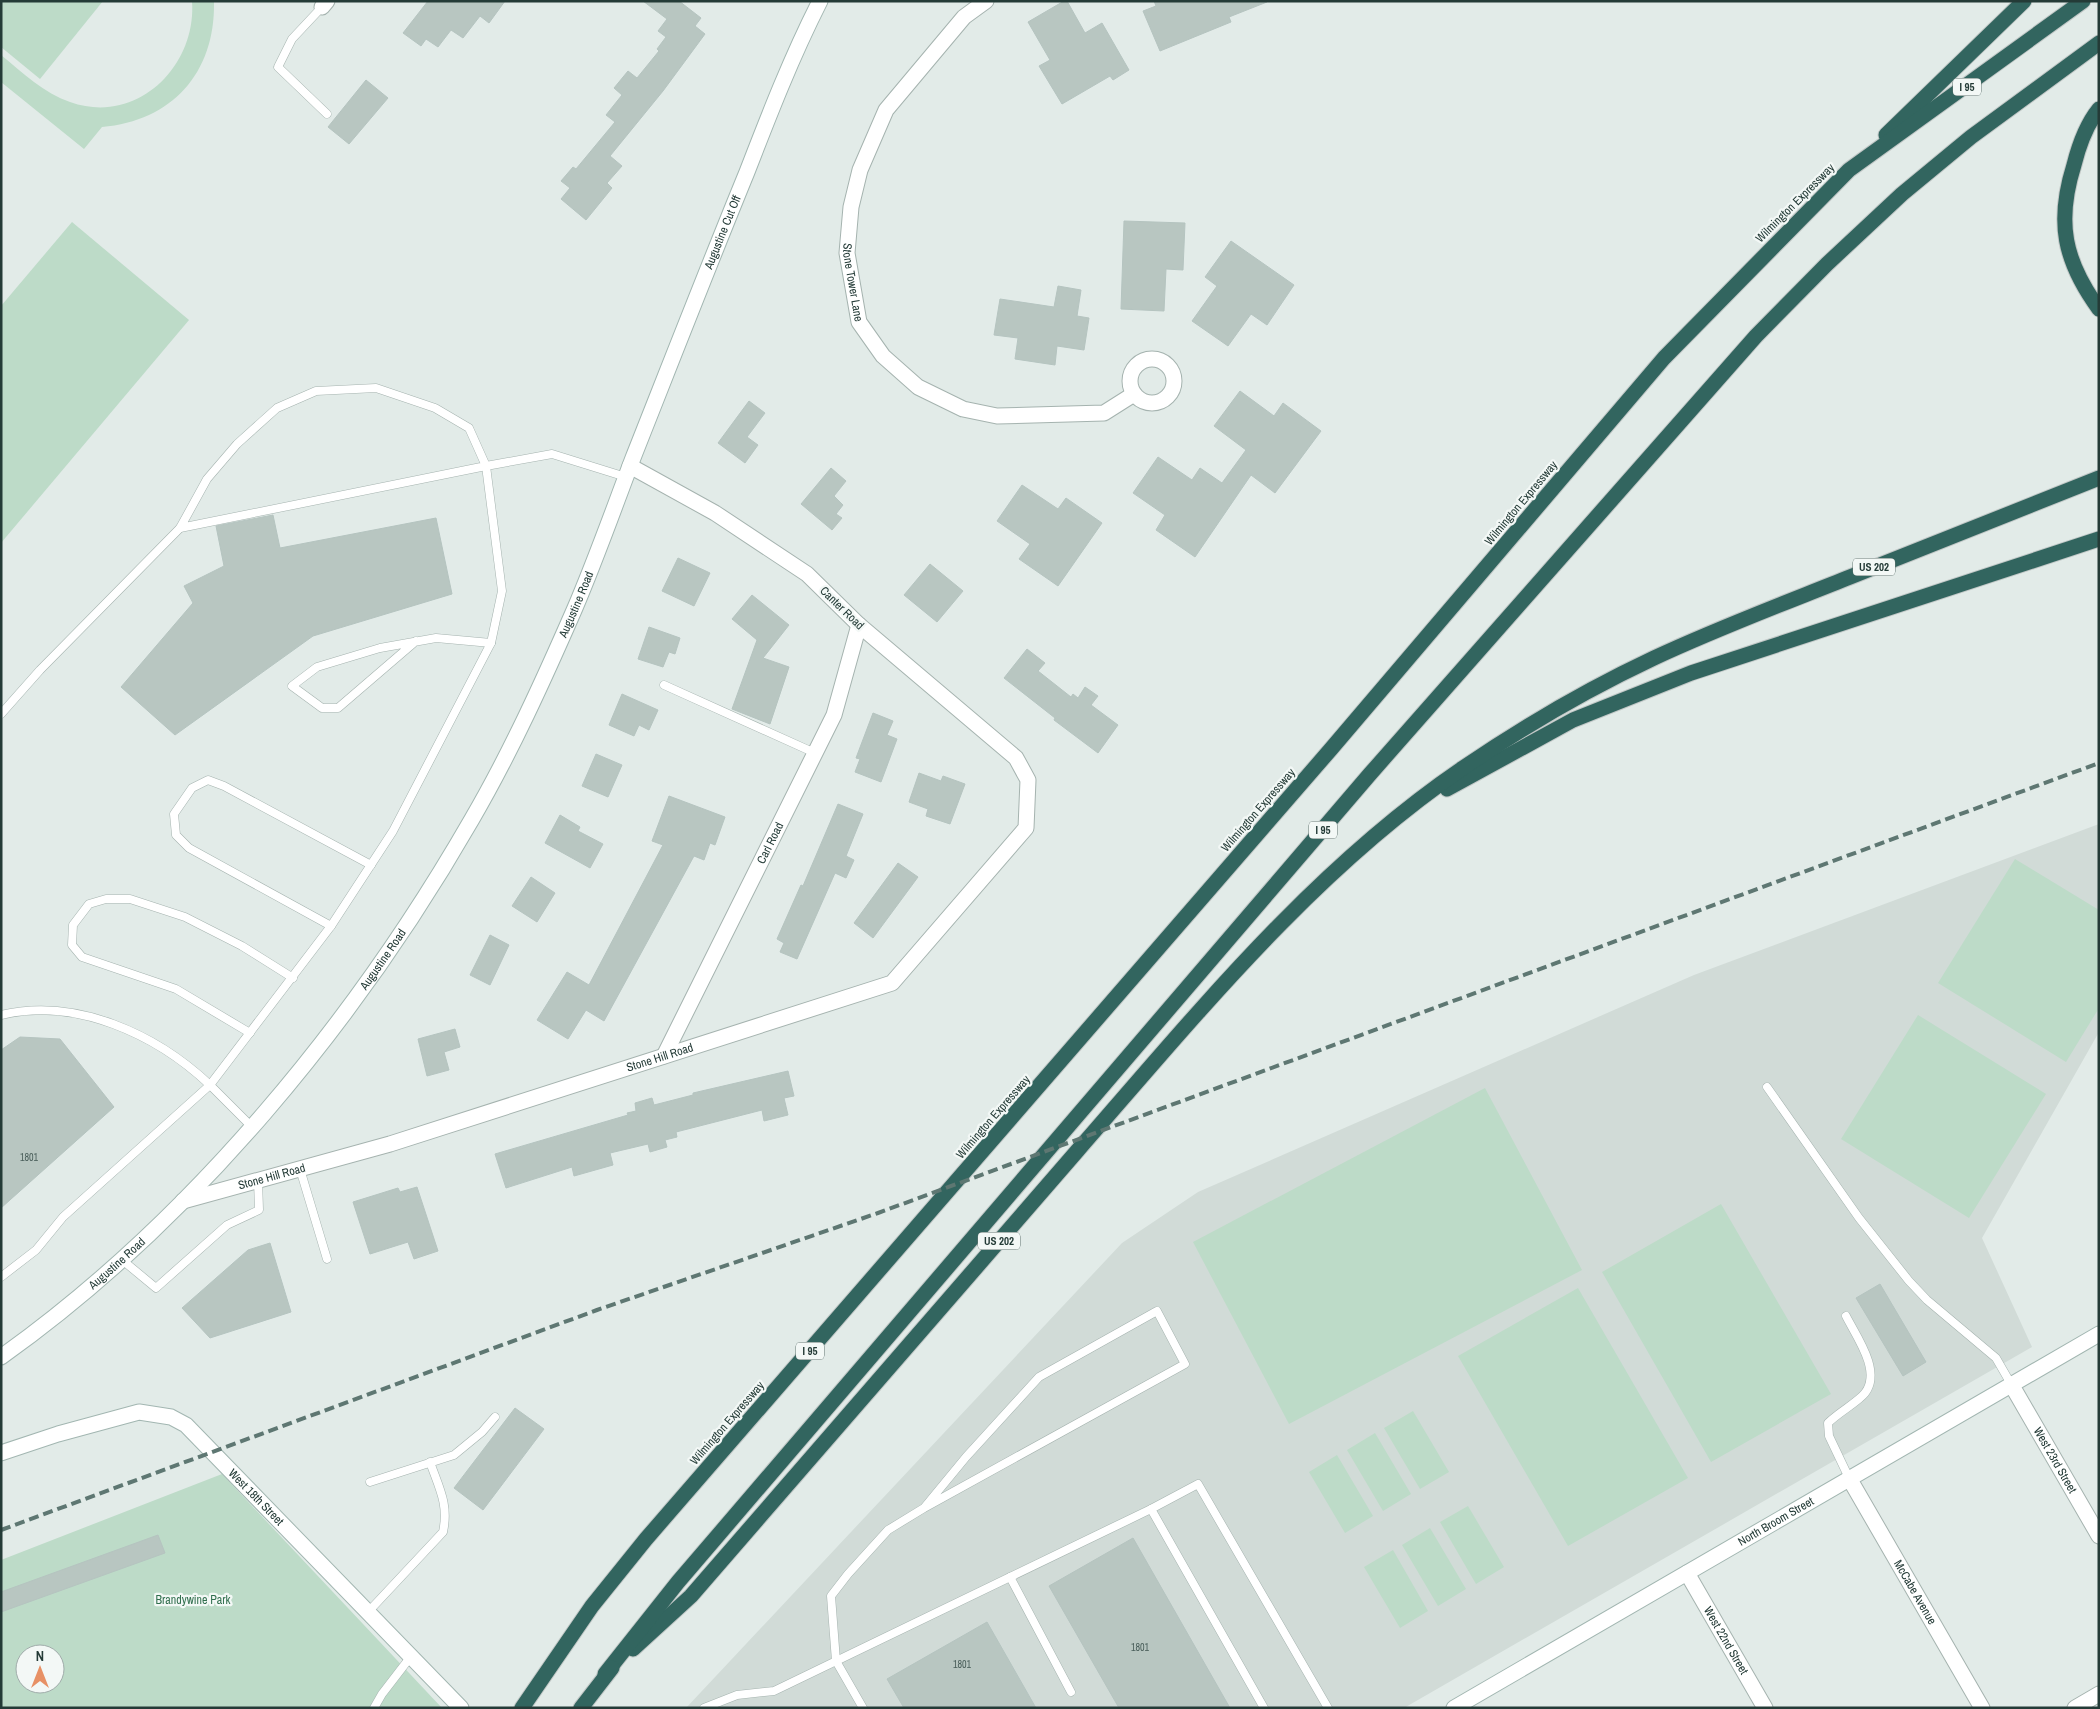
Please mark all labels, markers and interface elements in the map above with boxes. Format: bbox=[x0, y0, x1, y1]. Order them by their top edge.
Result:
road number: I 95 bbox=[1953, 78, 1981, 95]
street label: Wilmington Expressway bbox=[1752, 160, 1838, 246]
street label: Augustine Cut Off bbox=[700, 192, 745, 272]
street label: Stone Tower Lane bbox=[839, 242, 867, 323]
street label: Wilmington Expressway bbox=[1481, 457, 1561, 549]
road number: US 202 bbox=[1853, 558, 1895, 576]
street label: Augustine Road bbox=[555, 569, 597, 641]
street label: Canter Road bbox=[816, 583, 868, 633]
street label: Wilmington Expressway bbox=[1217, 765, 1299, 855]
street label: Carl Road bbox=[753, 820, 787, 866]
road number: I 95 bbox=[1309, 822, 1337, 838]
street label: Augustine Road bbox=[356, 926, 410, 994]
street label: Stone Hill Road bbox=[624, 1039, 695, 1076]
street label: Wilmington Expressway bbox=[952, 1072, 1034, 1162]
house number: 1801 bbox=[20, 1151, 39, 1164]
street label: Stone Hill Road bbox=[236, 1160, 307, 1193]
road number: US 202 bbox=[978, 1232, 1020, 1250]
street label: Augustine Road bbox=[85, 1234, 149, 1294]
road number: I 95 bbox=[796, 1342, 824, 1360]
street label: Wilmington Expressway bbox=[686, 1378, 768, 1468]
street label: West 23rd Street bbox=[2030, 1424, 2081, 1496]
street label: West 18th Street bbox=[225, 1465, 288, 1529]
street label: North Broom Street bbox=[1735, 1493, 1817, 1550]
street label: McCabe Avenue bbox=[1890, 1557, 1940, 1628]
park label: Brandywine Park bbox=[156, 1592, 231, 1608]
street label: West 22nd Street bbox=[1700, 1604, 1752, 1678]
house number: 1801 bbox=[1131, 1641, 1150, 1654]
north arrow bbox=[15, 1644, 65, 1694]
text: N bbox=[36, 1647, 44, 1665]
house number: 1801 bbox=[953, 1658, 972, 1671]

